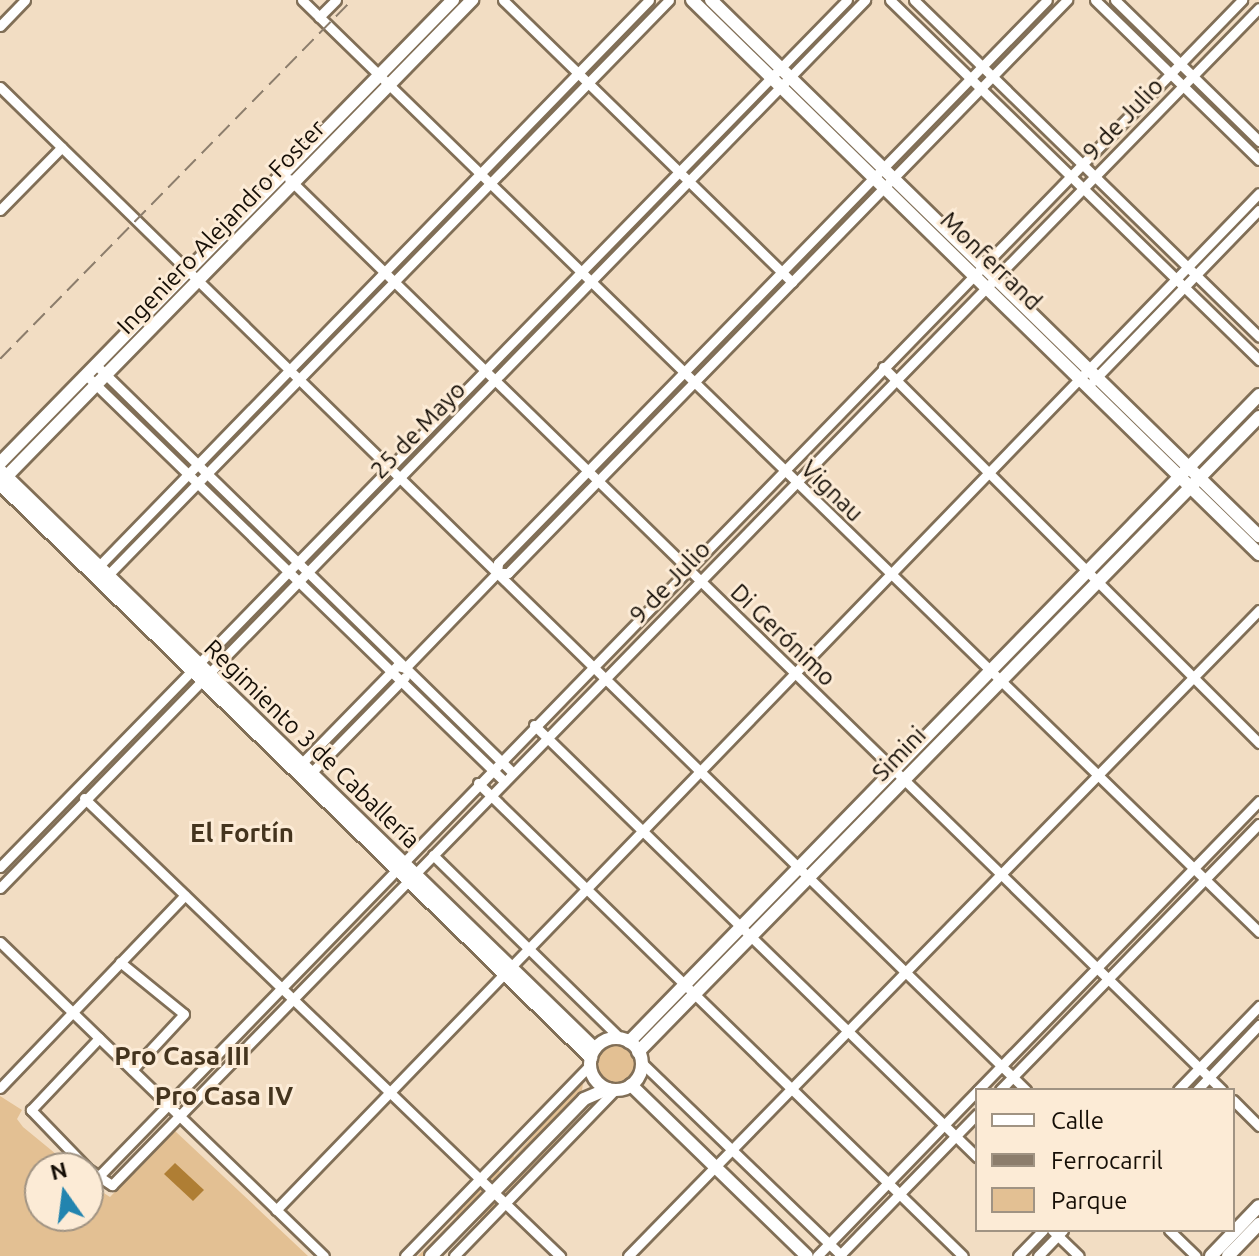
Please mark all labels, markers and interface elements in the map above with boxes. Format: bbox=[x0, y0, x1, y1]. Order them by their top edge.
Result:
street label: 9 de Julio bbox=[1077, 72, 1169, 166]
street label: Ingeniero Alejandro Foster bbox=[111, 114, 331, 340]
street label: Monferrand bbox=[935, 206, 1047, 316]
street label: 25 de Mayo bbox=[365, 375, 471, 485]
street label: Vignau bbox=[795, 454, 869, 528]
street label: 9 de Julio bbox=[624, 535, 716, 629]
street label: Di Gerónimo bbox=[725, 578, 841, 692]
street label: Regimiento 3 de Caballería bbox=[198, 633, 426, 855]
street label: Simini bbox=[866, 721, 932, 787]
district label: El Fortín bbox=[190, 817, 294, 849]
district label: Pro Casa III bbox=[114, 1040, 250, 1072]
district label: Pro Casa IV bbox=[155, 1080, 293, 1112]
legend bbox=[975, 1088, 1235, 1232]
text: Calle bbox=[1051, 1107, 1104, 1134]
text: Ferrocarril bbox=[1051, 1147, 1163, 1174]
north arrow bbox=[24, 1152, 104, 1232]
text: N bbox=[48, 1156, 70, 1184]
text: Parque bbox=[1051, 1187, 1128, 1214]

